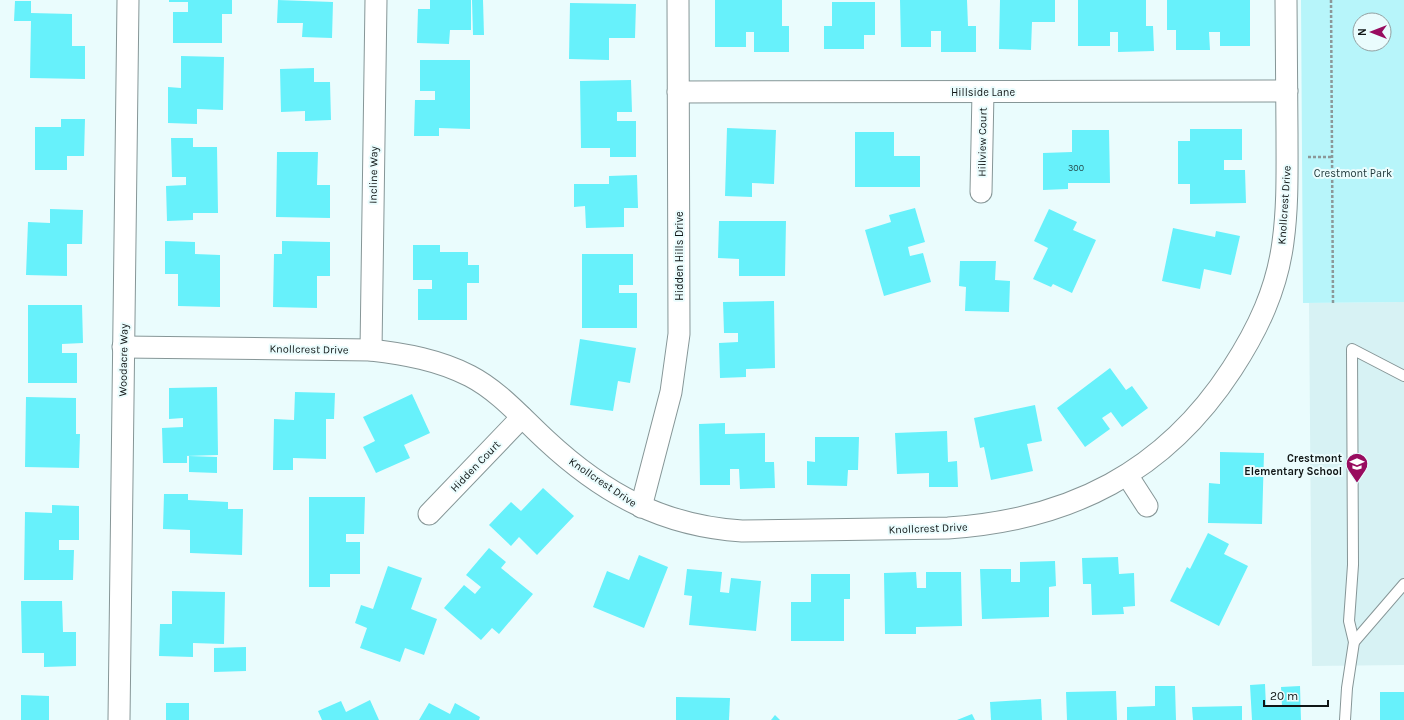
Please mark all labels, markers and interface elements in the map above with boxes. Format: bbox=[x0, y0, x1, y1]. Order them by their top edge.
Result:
north arrow bbox=[1352, 12, 1392, 52]
text: N bbox=[1356, 28, 1369, 36]
street label: Hillside Lane bbox=[951, 86, 1015, 99]
street label: Hillview Court bbox=[975, 107, 990, 177]
street label: Incline Way bbox=[367, 146, 380, 204]
house number: 300 bbox=[1068, 163, 1084, 173]
street label: Knollcrest Drive bbox=[1275, 165, 1294, 245]
park label: Crestmont Park bbox=[1314, 167, 1392, 180]
street label: Hidden Hills Drive bbox=[673, 211, 686, 301]
street label: Woodacre Way bbox=[116, 324, 131, 396]
street label: Knollcrest Drive bbox=[269, 342, 349, 357]
street label: Hidden Court bbox=[448, 438, 503, 495]
school or university icon: Crestmont Elementary School bbox=[1344, 451, 1370, 484]
place label: Crestmont Elementary School bbox=[1244, 452, 1343, 478]
street label: Knollcrest Drive bbox=[566, 455, 639, 510]
street label: Knollcrest Drive bbox=[888, 521, 968, 536]
scale bar bbox=[1264, 682, 1328, 708]
text: 20 m bbox=[1270, 689, 1298, 703]

